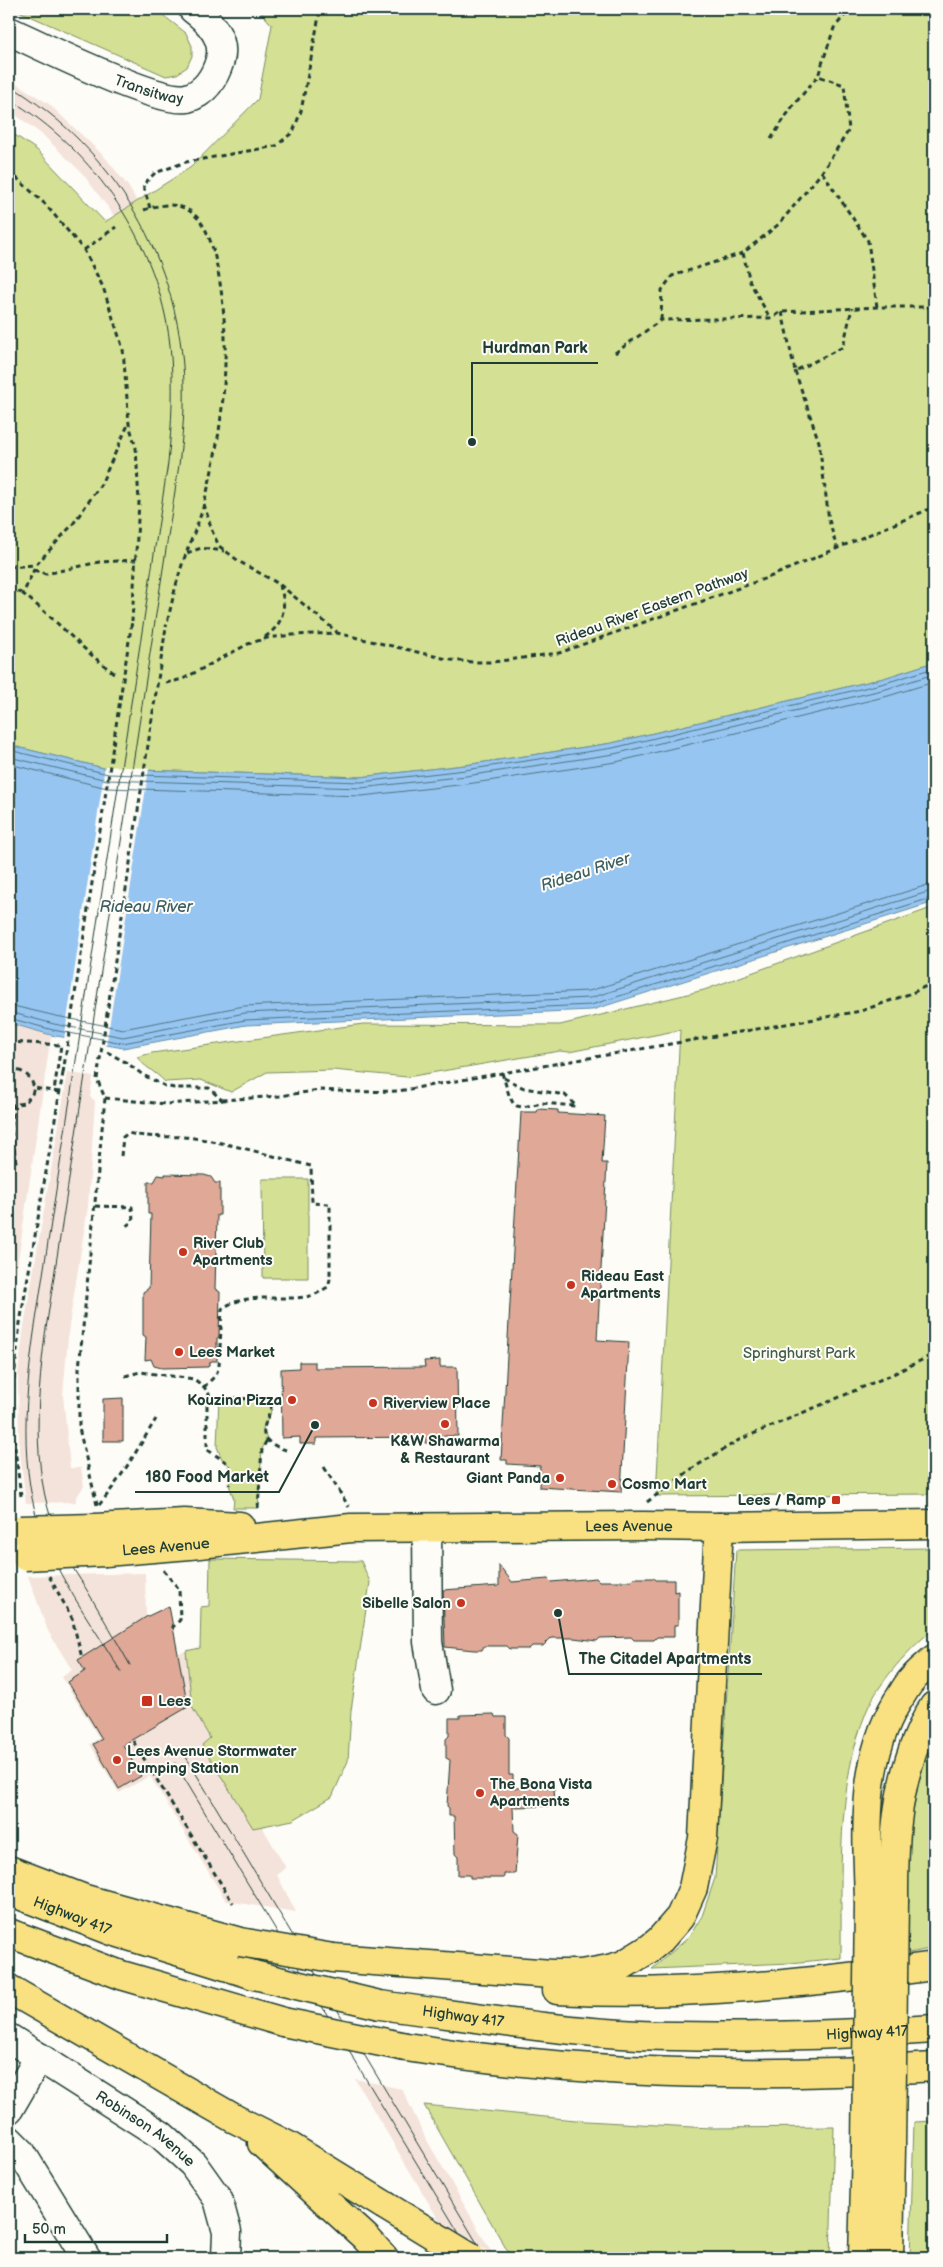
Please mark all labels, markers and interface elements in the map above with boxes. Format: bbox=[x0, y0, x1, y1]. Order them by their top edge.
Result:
street label: Transitway bbox=[112, 71, 184, 109]
callout: Hurdman Park bbox=[472, 332, 598, 363]
text: Hurdman Park bbox=[482, 339, 588, 358]
street label: Rideau River Eastern Pathway bbox=[553, 564, 751, 651]
water label: Rideau River bbox=[538, 849, 634, 896]
water label: Rideau River bbox=[100, 898, 194, 917]
place label: River Club Apartments bbox=[192, 1234, 273, 1270]
marker: River Club Apartments bbox=[177, 1246, 189, 1258]
place label: Rideau East Apartments bbox=[580, 1267, 664, 1303]
marker: Rideau East Apartments bbox=[565, 1279, 577, 1291]
place label: Lees Market bbox=[189, 1343, 275, 1362]
park label: Springhurst Park bbox=[743, 1344, 856, 1363]
marker: Lees Market bbox=[173, 1346, 185, 1358]
place label: Kouzina Pizza bbox=[187, 1391, 282, 1410]
marker: Kouzina Pizza bbox=[286, 1394, 298, 1406]
place label: Riverview Place bbox=[383, 1394, 491, 1413]
marker: Riverview Place bbox=[367, 1397, 379, 1409]
marker: K&W Shawarma & Restaurant bbox=[439, 1418, 451, 1430]
place label: K&W Shawarma & Restaurant bbox=[390, 1432, 500, 1468]
callout: 180 Food Market bbox=[135, 1461, 279, 1492]
text: 180 Food Market bbox=[145, 1468, 270, 1487]
place label: Giant Panda bbox=[466, 1469, 550, 1488]
marker: Giant Panda bbox=[554, 1472, 566, 1484]
place label: Cosmo Mart bbox=[622, 1475, 707, 1494]
marker: Cosmo Mart bbox=[606, 1478, 618, 1490]
place label: Lees / Ramp bbox=[737, 1491, 826, 1510]
marker: Lees / Ramp bbox=[830, 1494, 842, 1506]
street label: Lees Avenue bbox=[585, 1517, 673, 1536]
street label: Lees Avenue bbox=[121, 1534, 211, 1561]
place label: Sibelle Salon bbox=[362, 1594, 451, 1613]
marker: Sibelle Salon bbox=[455, 1597, 467, 1609]
callout: The Citadel Apartments bbox=[569, 1643, 762, 1674]
text: The Citadel Apartments bbox=[579, 1650, 751, 1669]
place label: Lees bbox=[158, 1692, 191, 1711]
marker: Lees bbox=[140, 1694, 154, 1708]
place label: Lees Avenue Stormwater Pumping Station bbox=[127, 1742, 298, 1778]
marker: Lees Avenue Stormwater Pumping Station bbox=[111, 1754, 123, 1766]
place label: The Bona Vista Apartments bbox=[489, 1775, 592, 1811]
marker: The Bona Vista Apartments bbox=[474, 1787, 486, 1799]
street label: Highway 417 bbox=[31, 1892, 114, 1940]
street label: Highway 417 bbox=[421, 2002, 506, 2032]
street label: Highway 417 bbox=[826, 2022, 909, 2044]
street label: Robinson Avenue bbox=[92, 2087, 199, 2171]
scale bar bbox=[25, 2212, 168, 2244]
text: 50 m bbox=[32, 2220, 66, 2239]

